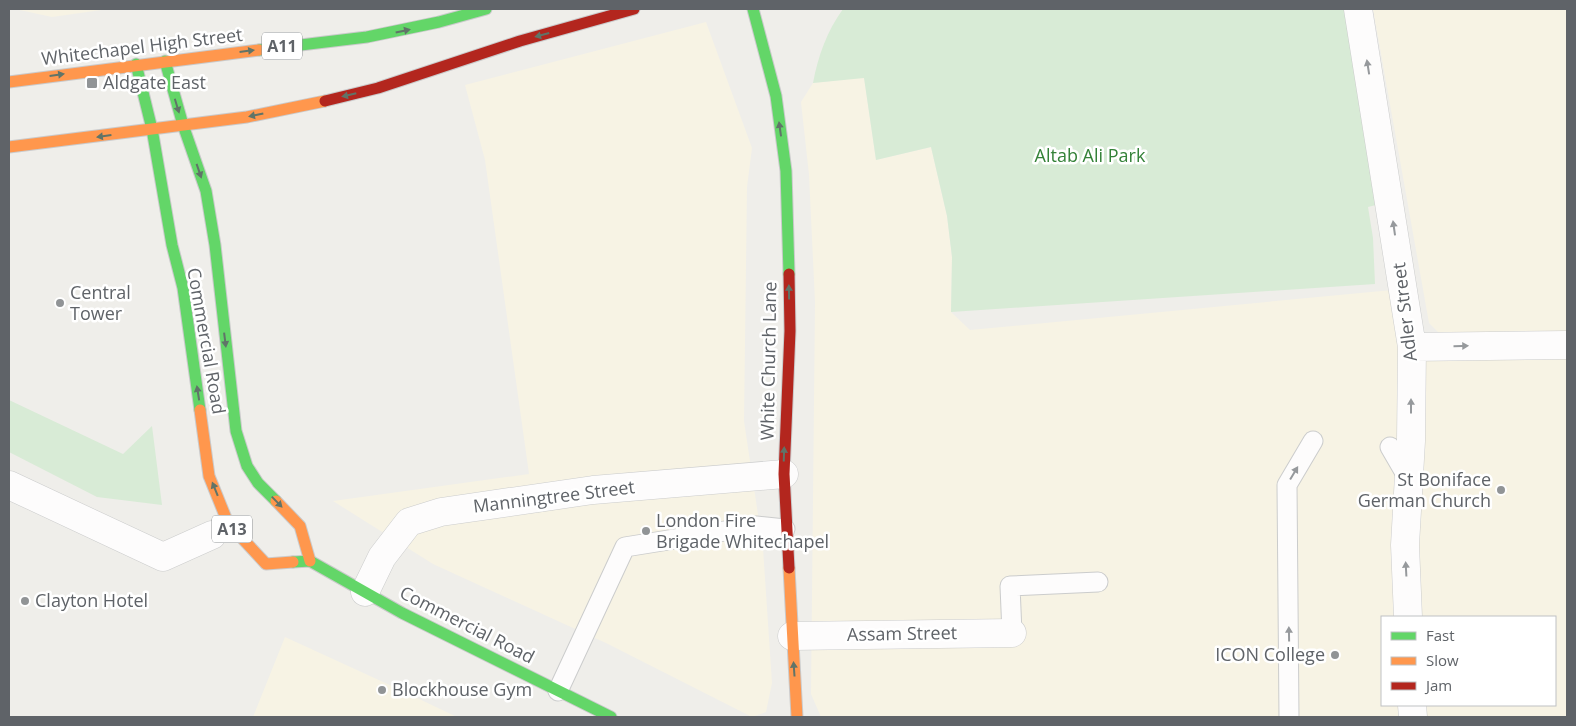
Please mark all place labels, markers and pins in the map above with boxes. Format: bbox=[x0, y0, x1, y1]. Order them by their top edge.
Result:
place label: Aldgate East bbox=[103, 70, 206, 94]
marker: Aldgate East bbox=[85, 76, 99, 90]
place label: Central Tower bbox=[70, 280, 131, 325]
marker: Central Tower bbox=[54, 297, 66, 309]
place label: St Boniface German Church bbox=[1358, 467, 1491, 512]
marker: St Boniface German Church bbox=[1495, 484, 1507, 496]
place label: London Fire Brigade Whitechapel bbox=[656, 508, 829, 553]
marker: London Fire Brigade Whitechapel bbox=[640, 525, 652, 537]
place label: Clayton Hotel bbox=[35, 588, 148, 612]
marker: Clayton Hotel bbox=[19, 595, 31, 607]
place label: ICON College bbox=[1215, 642, 1325, 666]
marker: ICON College bbox=[1329, 649, 1341, 661]
place label: Blockhouse Gym bbox=[392, 677, 532, 701]
marker: Blockhouse Gym bbox=[376, 684, 388, 696]

